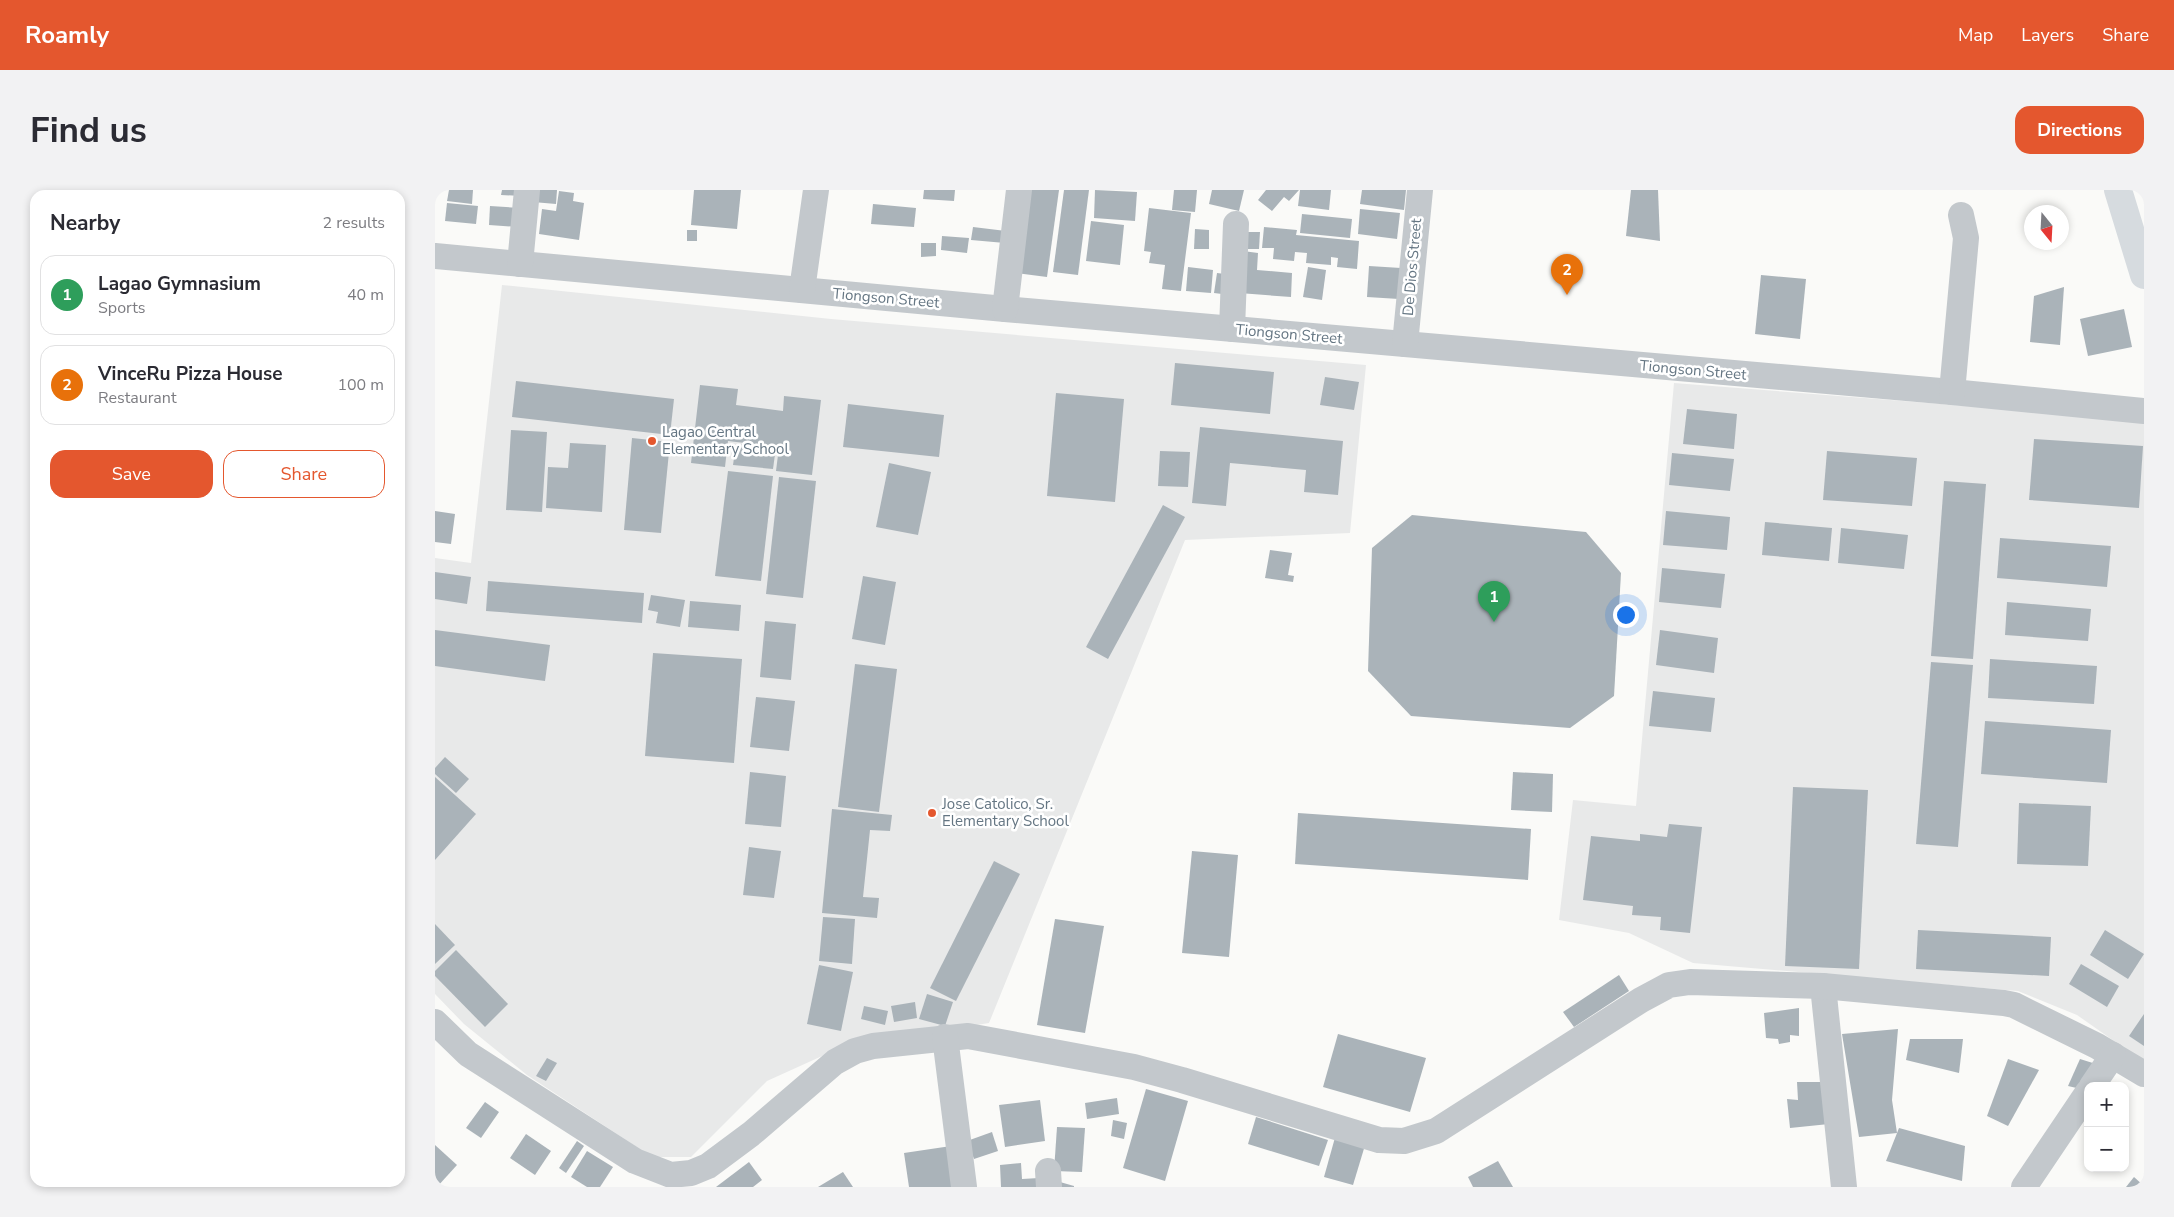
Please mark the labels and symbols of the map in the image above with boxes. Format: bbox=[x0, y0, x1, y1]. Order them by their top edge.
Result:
north arrow bbox=[2024, 205, 2069, 250]
street label: De Dios Street bbox=[1398, 217, 1426, 317]
pin: 2 bbox=[1551, 254, 1583, 295]
street label: Tiongson Street bbox=[832, 283, 941, 313]
street label: Tiongson Street bbox=[1235, 319, 1344, 349]
street label: Tiongson Street bbox=[1639, 355, 1748, 385]
place label: Lagao Central Elementary School bbox=[662, 422, 789, 459]
marker: Lagao Central Elementary School bbox=[646, 435, 658, 447]
pin: 1 bbox=[1478, 581, 1510, 622]
your location bbox=[1613, 602, 1639, 628]
place label: Jose Catolico, Sr. Elementary School bbox=[941, 794, 1069, 831]
marker: Jose Catolico, Sr. Elementary School bbox=[926, 807, 938, 819]

